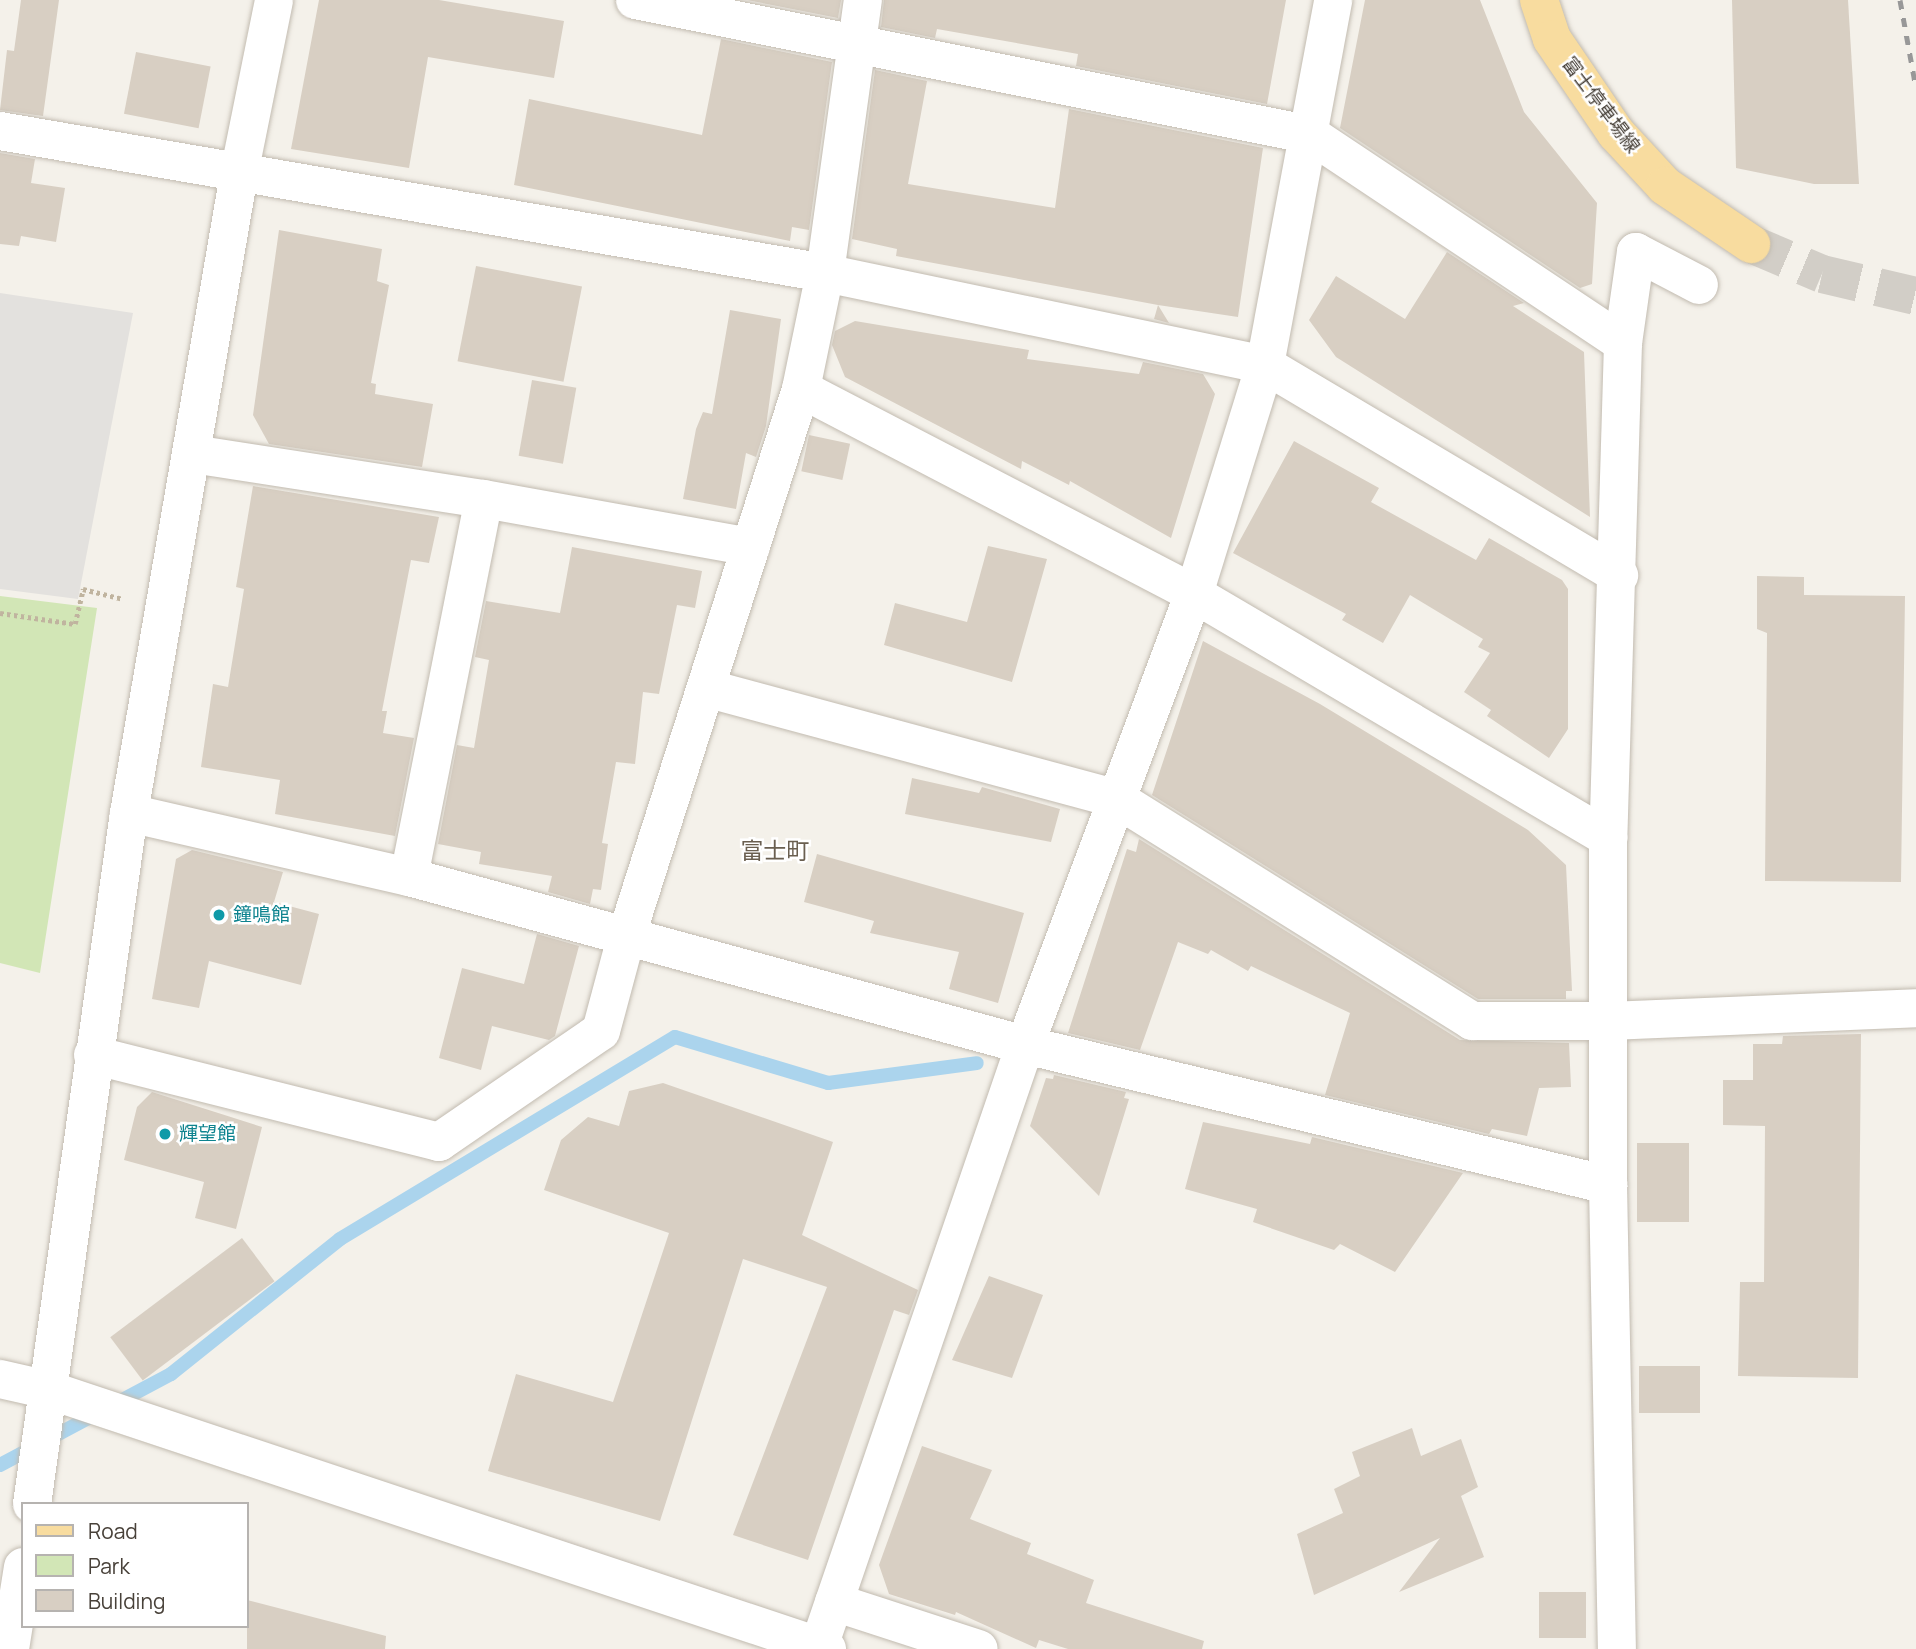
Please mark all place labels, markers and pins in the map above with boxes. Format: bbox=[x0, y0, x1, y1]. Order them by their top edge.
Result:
place label: 鐘鳴館 bbox=[233, 904, 290, 926]
marker: 鐘鳴館 bbox=[211, 907, 227, 923]
place label: 輝望館 bbox=[179, 1123, 236, 1145]
marker: 輝望館 bbox=[157, 1126, 173, 1142]

